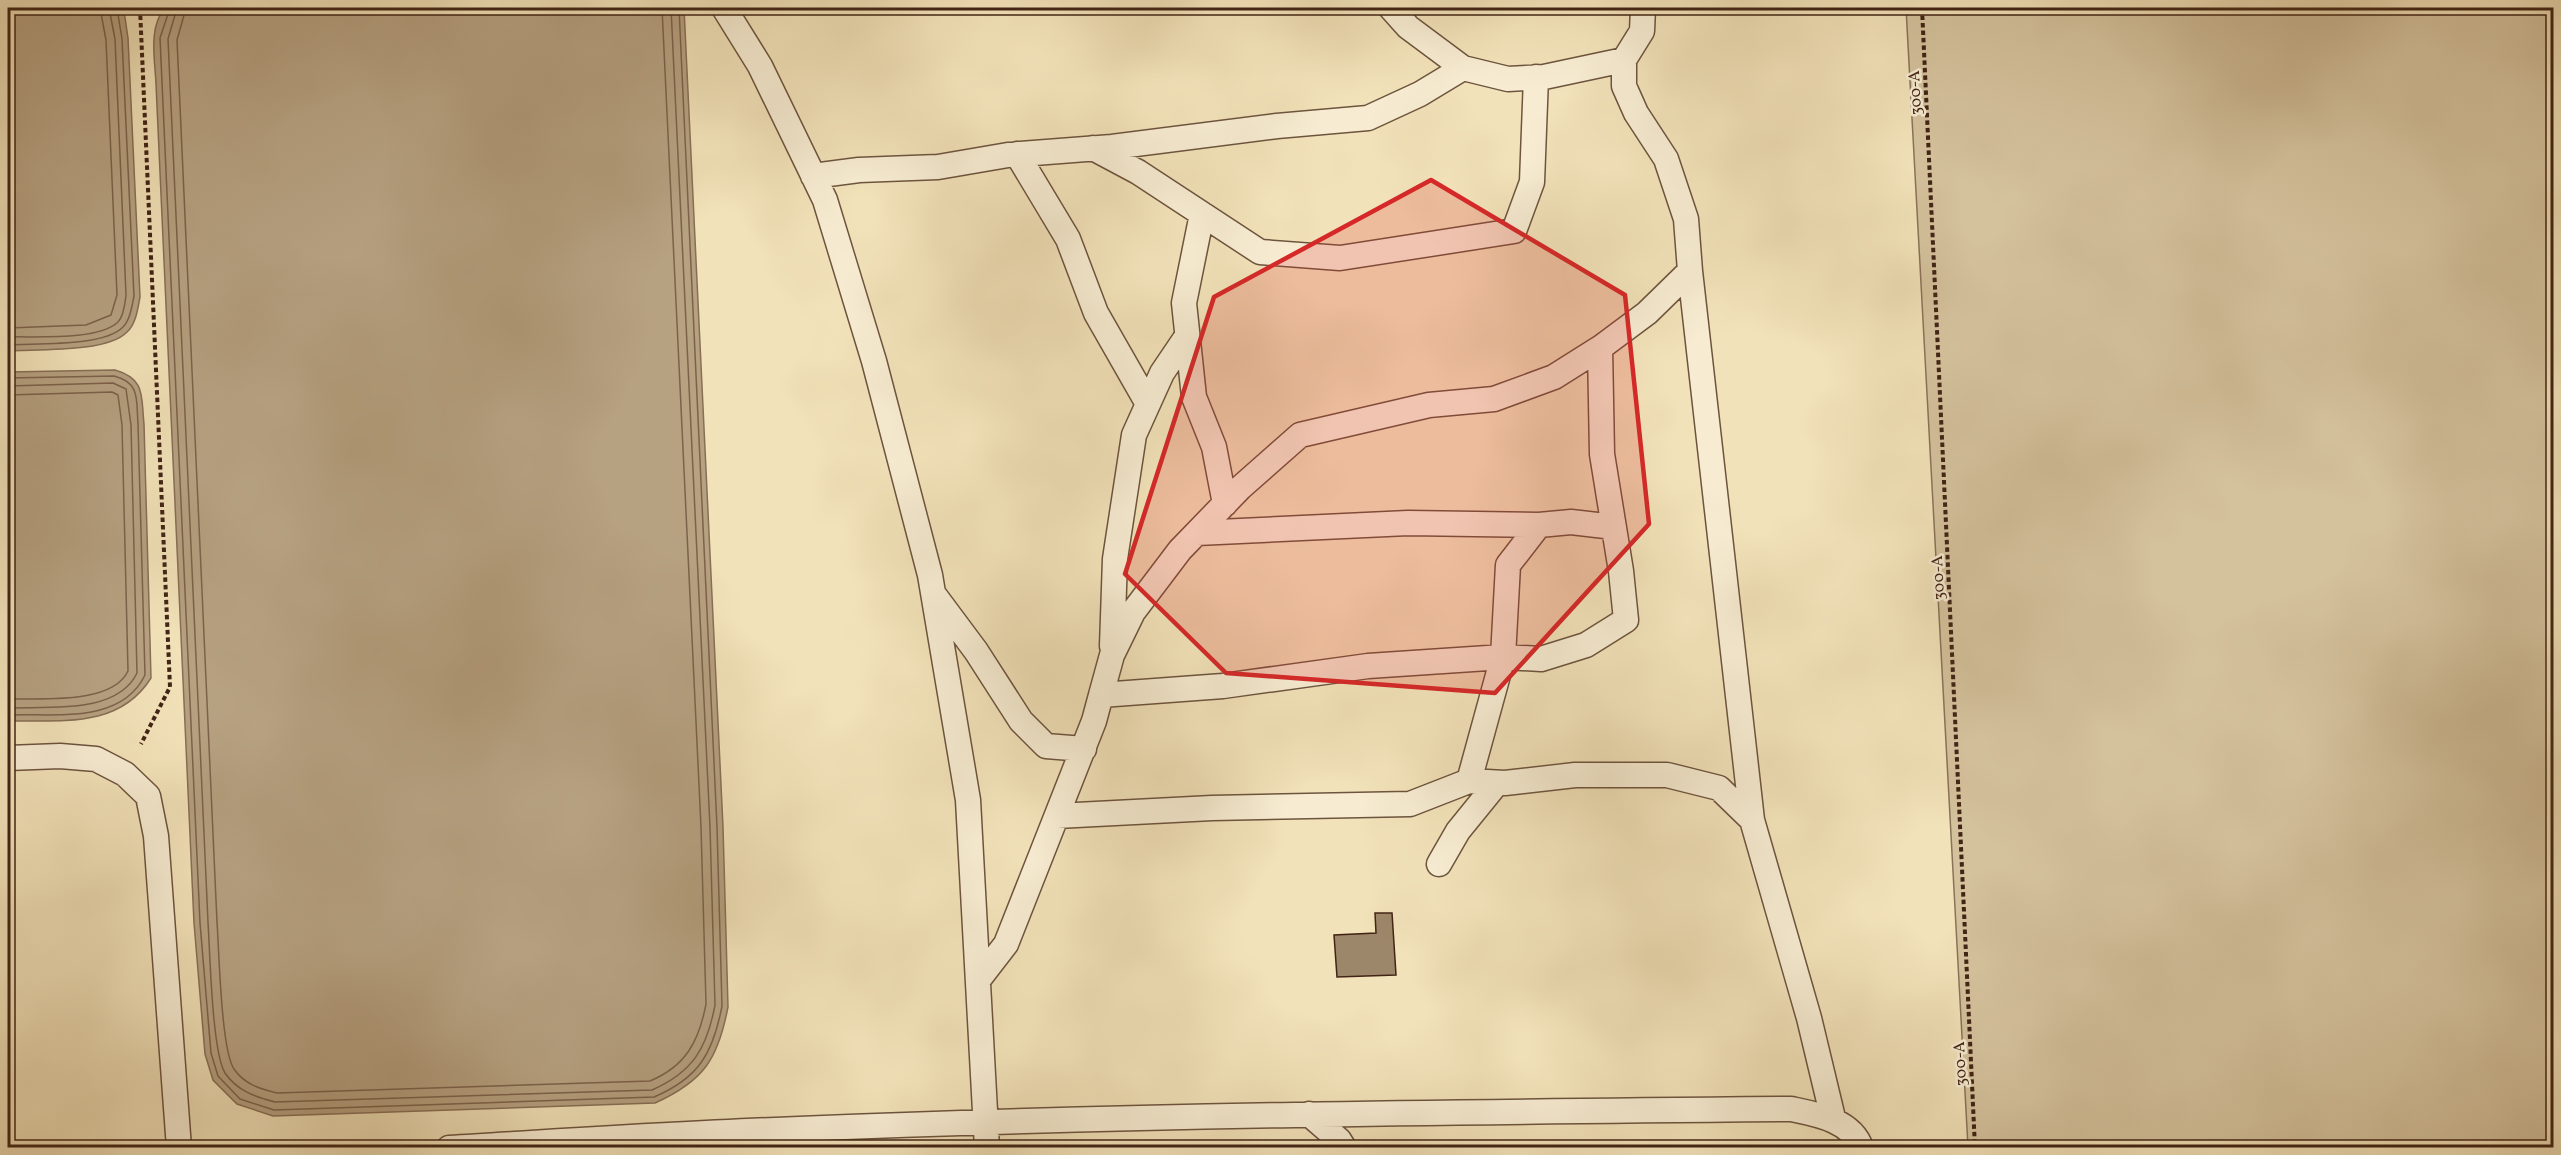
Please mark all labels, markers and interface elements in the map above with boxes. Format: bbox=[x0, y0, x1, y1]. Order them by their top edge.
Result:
street label: 300-A bbox=[1904, 70, 1928, 116]
street label: 300-A bbox=[1927, 555, 1951, 601]
street label: 300-A bbox=[1949, 1041, 1973, 1087]

